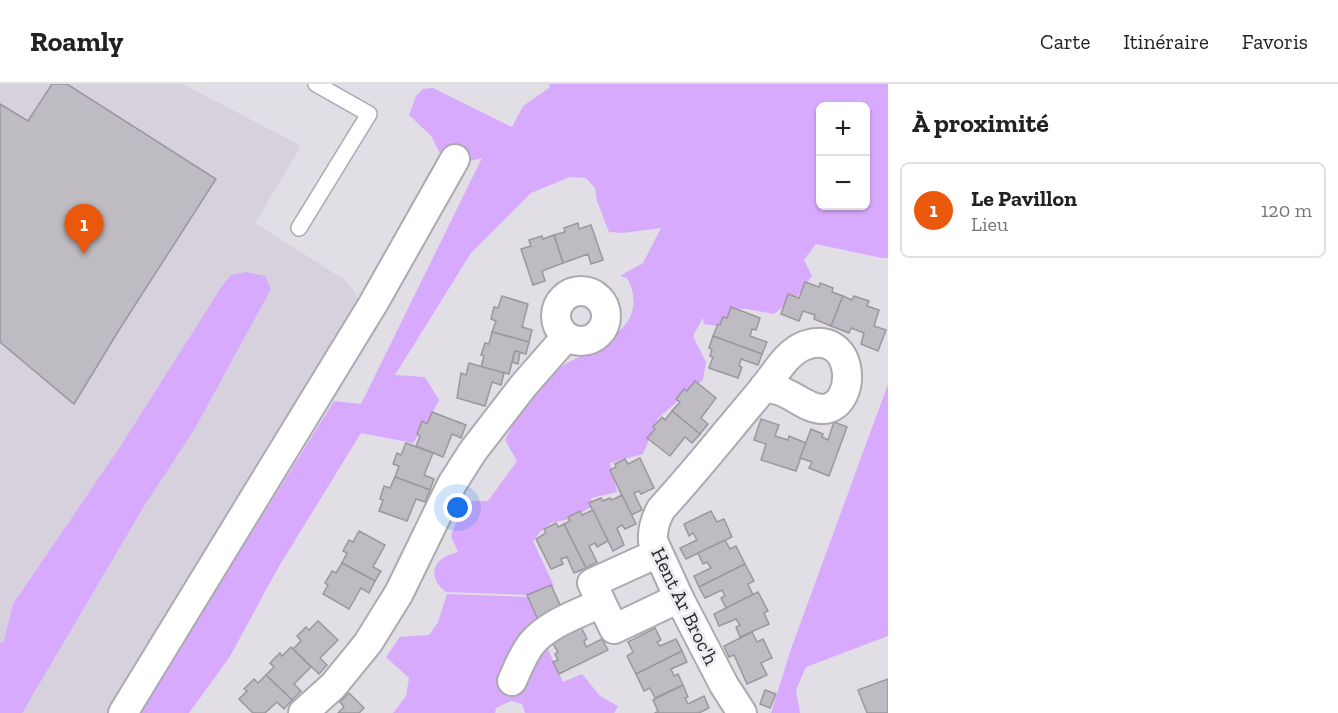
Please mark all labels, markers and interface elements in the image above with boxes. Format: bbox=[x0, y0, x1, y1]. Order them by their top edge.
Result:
text: Roamly bbox=[30, 25, 123, 58]
text: Carte bbox=[1040, 29, 1090, 54]
text: Itinéraire bbox=[1123, 29, 1209, 54]
text: Favoris bbox=[1242, 29, 1308, 54]
map controls bbox=[816, 102, 870, 210]
button: + bbox=[816, 102, 870, 156]
text: À proximité bbox=[912, 107, 1049, 139]
button: − bbox=[816, 156, 870, 210]
text: Le Pavillon bbox=[971, 185, 1077, 212]
text: 1 bbox=[929, 198, 938, 222]
text: 120 m bbox=[1261, 198, 1312, 222]
pin: 1 bbox=[64, 204, 104, 254]
text: Lieu bbox=[971, 212, 1008, 236]
your location bbox=[443, 493, 472, 522]
street label: Hent Ar Broc'h bbox=[646, 543, 724, 669]

